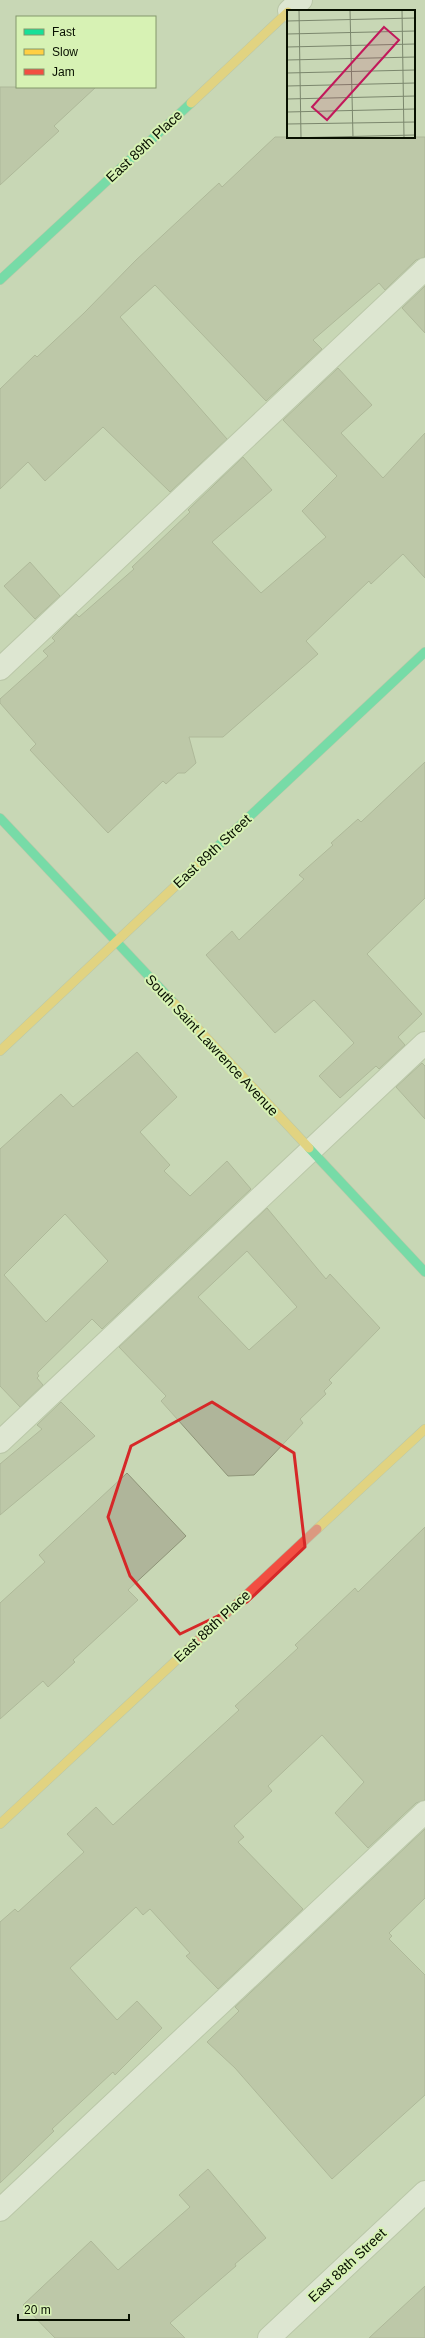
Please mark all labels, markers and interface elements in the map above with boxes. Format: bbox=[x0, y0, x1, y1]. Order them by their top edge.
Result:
inset map bbox=[287, 10, 415, 138]
legend bbox=[16, 16, 156, 88]
text: Fast bbox=[52, 25, 76, 39]
text: Slow bbox=[52, 45, 78, 59]
text: Jam bbox=[52, 65, 75, 79]
street label: East 89th Place bbox=[103, 107, 185, 185]
street label: East 89th Street bbox=[170, 811, 254, 891]
street label: South Saint Lawrence Avenue bbox=[142, 971, 282, 1119]
street label: East 88th Place bbox=[171, 1587, 253, 1665]
street label: East 88th Street bbox=[305, 2225, 389, 2305]
scale bar bbox=[18, 2296, 129, 2322]
text: 20 m bbox=[24, 2303, 51, 2317]

